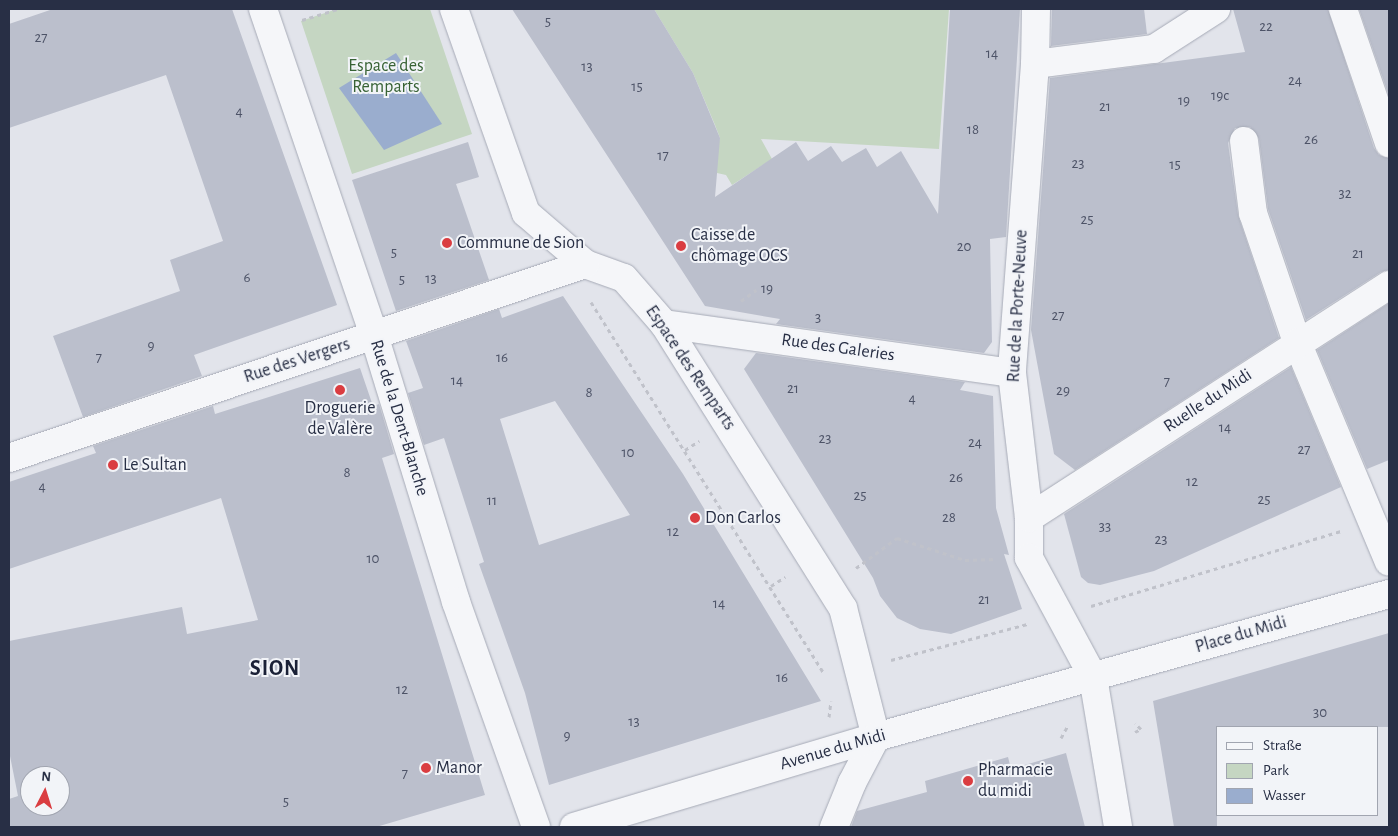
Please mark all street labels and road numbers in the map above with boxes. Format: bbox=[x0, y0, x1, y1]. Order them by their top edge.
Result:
street label: Rue de la Porte-Neuve bbox=[1003, 229, 1033, 383]
street label: Espace des Remparts bbox=[640, 302, 740, 434]
street label: Rue des Galeries bbox=[780, 329, 896, 367]
street label: Rue des Vergers bbox=[241, 334, 353, 388]
street label: Rue de la Dent-Blanche bbox=[365, 337, 433, 499]
street label: Ruelle du Midi bbox=[1160, 364, 1256, 438]
street label: Place du Midi bbox=[1193, 612, 1289, 658]
street label: Avenue du Midi bbox=[778, 725, 888, 775]

